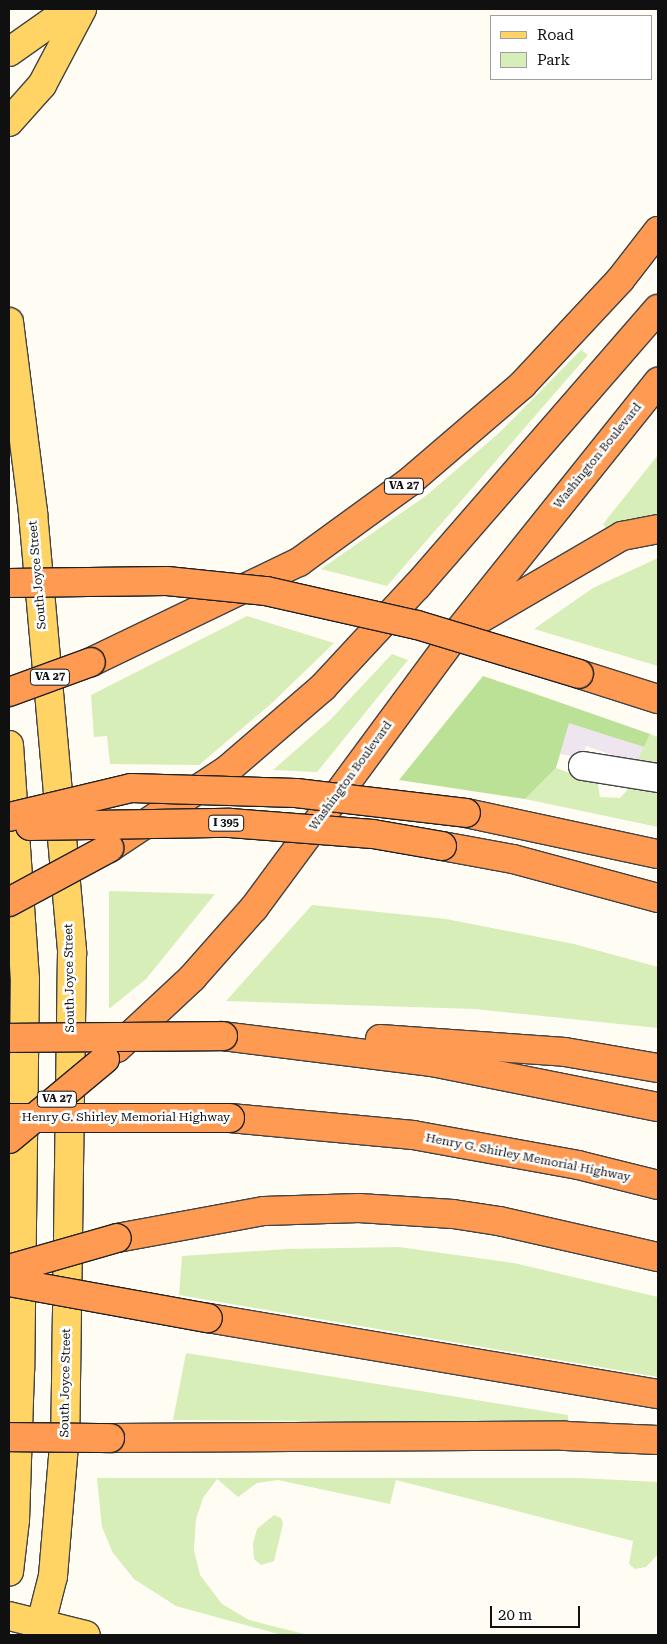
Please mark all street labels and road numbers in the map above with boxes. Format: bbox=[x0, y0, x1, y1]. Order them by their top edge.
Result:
street label: Washington Boulevard bbox=[551, 400, 645, 512]
road number: VA 27 bbox=[383, 478, 425, 494]
street label: South Joyce Street bbox=[26, 520, 50, 630]
road number: VA 27 bbox=[29, 669, 71, 686]
street label: Washington Boulevard bbox=[307, 719, 395, 833]
road number: I 395 bbox=[207, 814, 245, 831]
street label: South Joyce Street bbox=[62, 923, 78, 1033]
road number: VA 27 bbox=[36, 1090, 78, 1108]
street label: Henry G. Shirley Memorial Highway bbox=[22, 1111, 230, 1125]
street label: Henry G. Shirley Memorial Highway bbox=[424, 1131, 632, 1185]
street label: South Joyce Street bbox=[58, 1328, 74, 1438]

